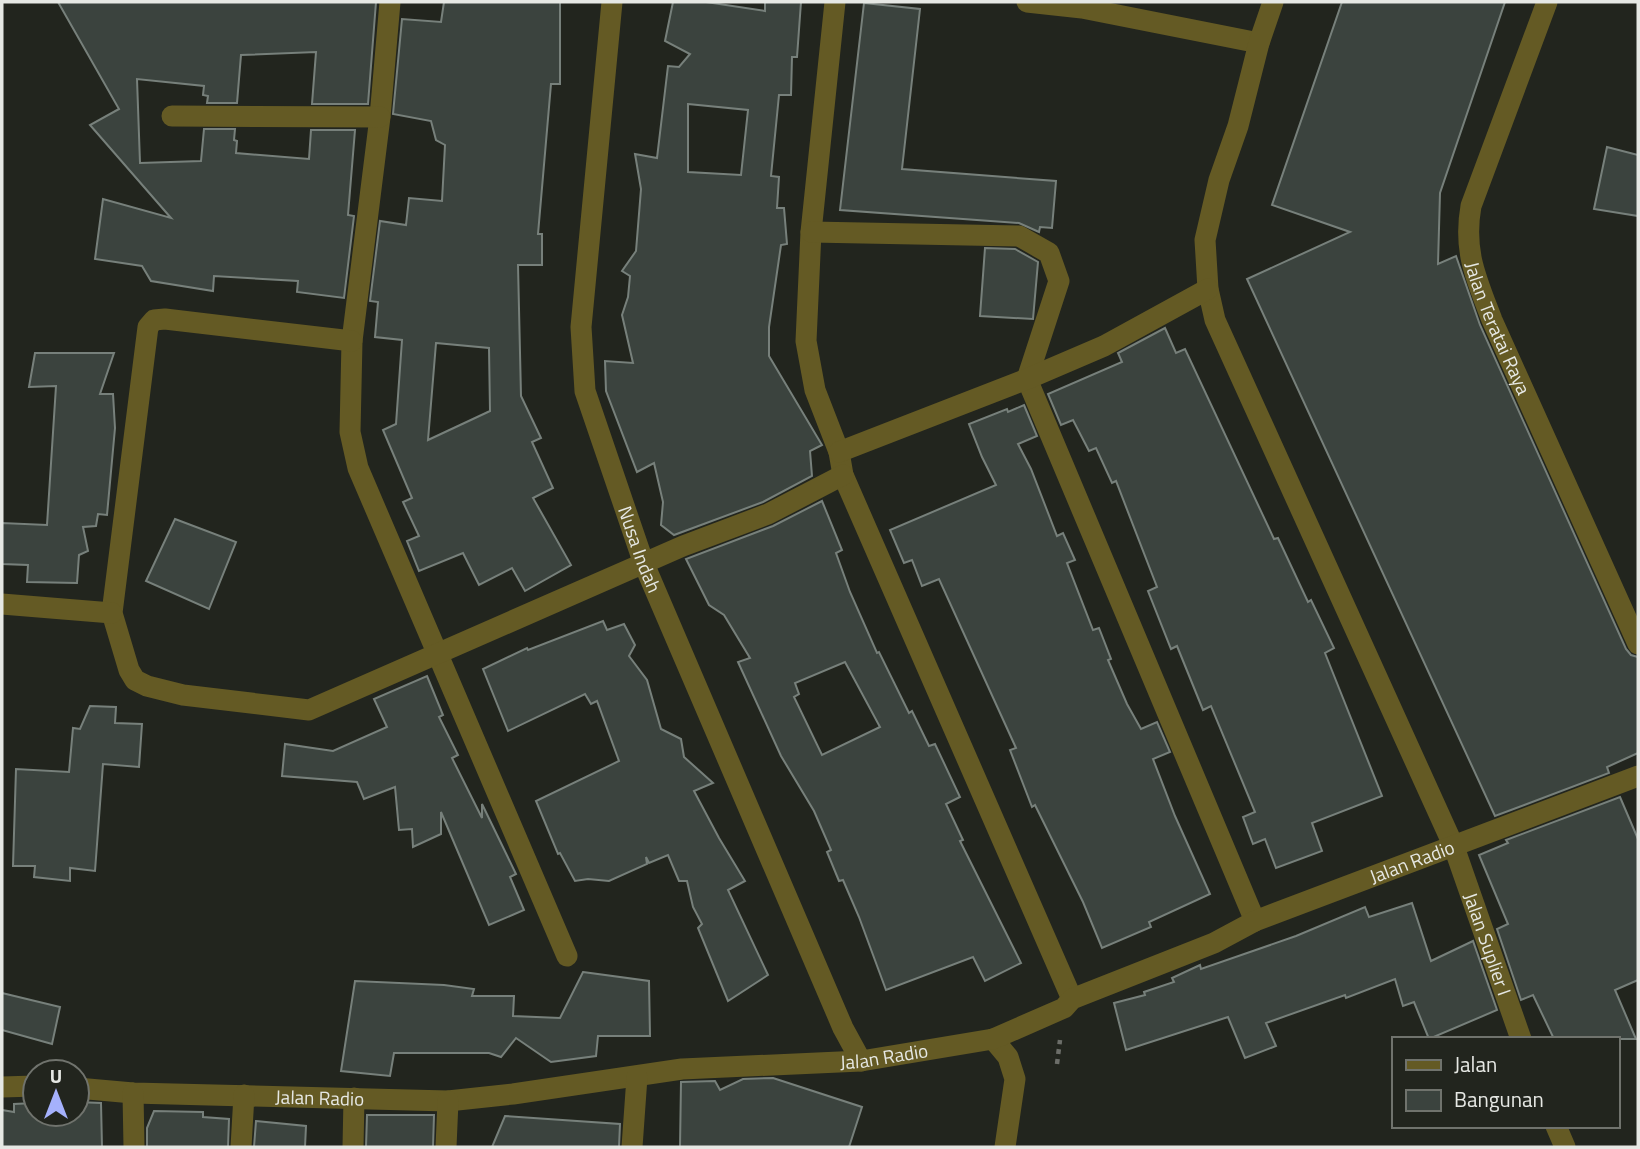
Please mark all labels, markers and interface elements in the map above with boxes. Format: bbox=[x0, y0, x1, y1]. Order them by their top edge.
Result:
street label: Jalan Teratai Raya bbox=[1458, 259, 1539, 399]
street label: Nusa Indah bbox=[611, 502, 669, 597]
street label: Jalan Radio bbox=[1365, 832, 1458, 890]
street label: Jalan Suplier I bbox=[1457, 888, 1520, 999]
street label: Jalan Radio bbox=[839, 1035, 930, 1076]
legend bbox=[1392, 1037, 1619, 1128]
text: Jalan bbox=[1454, 1048, 1497, 1080]
north arrow bbox=[21, 1058, 91, 1128]
text: U bbox=[50, 1061, 62, 1090]
street label: Jalan Radio bbox=[275, 1082, 365, 1113]
text: Bangunan bbox=[1454, 1083, 1544, 1115]

